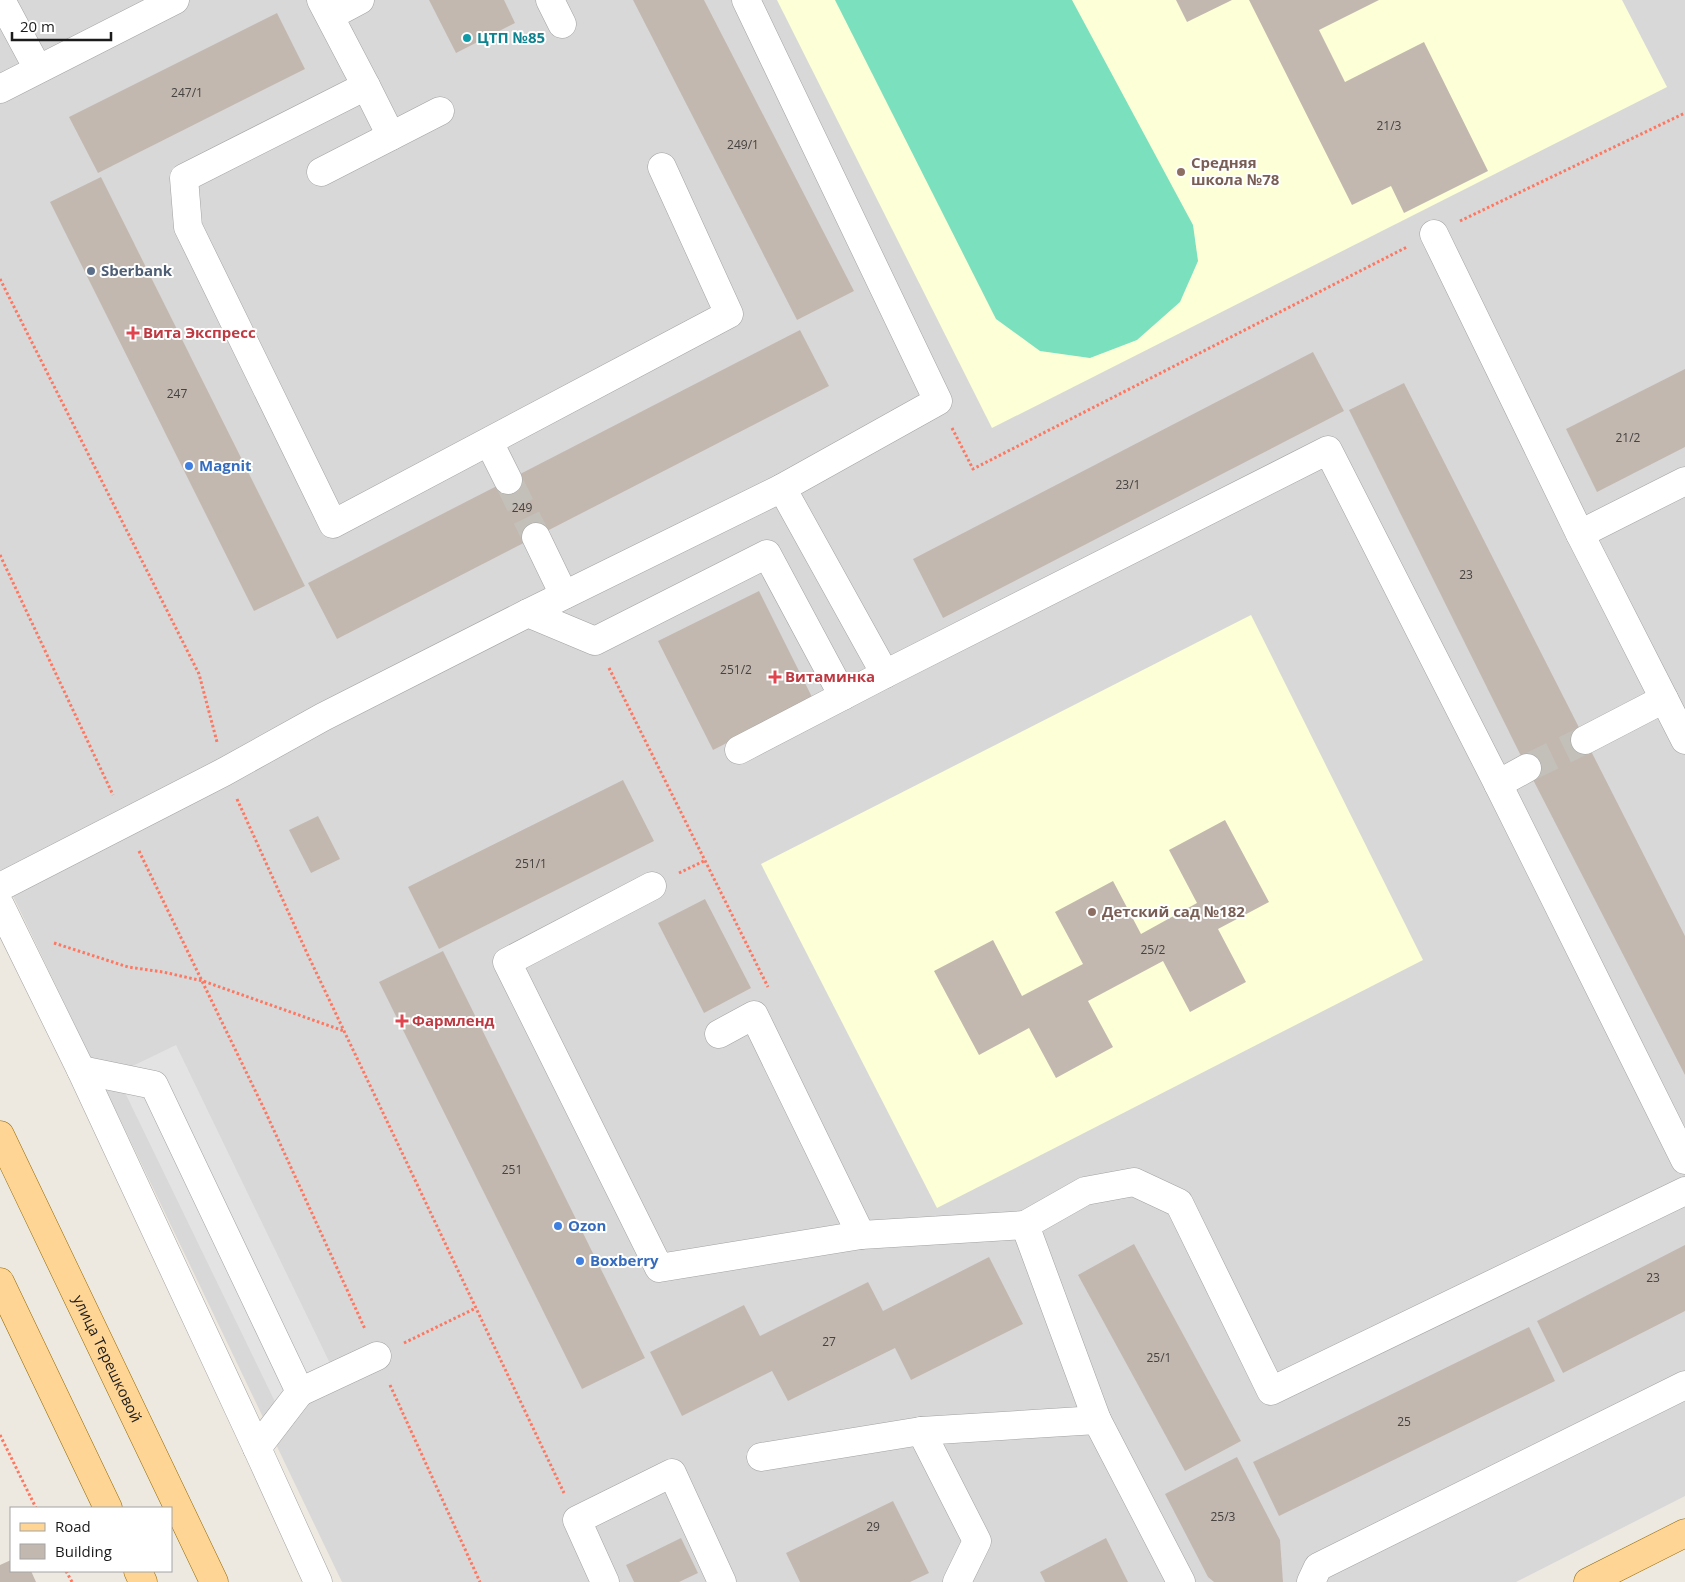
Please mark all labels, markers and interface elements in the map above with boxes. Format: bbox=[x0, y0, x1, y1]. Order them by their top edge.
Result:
scale bar bbox=[12, 10, 111, 42]
text: 20 m bbox=[20, 16, 55, 36]
place label: ЦТП №85 bbox=[477, 27, 545, 47]
marker: ЦТП №85 bbox=[461, 32, 473, 44]
house number: 247/1 bbox=[171, 84, 203, 101]
house number: 21/3 bbox=[1377, 117, 1402, 134]
house number: 249/1 bbox=[727, 136, 759, 153]
place label: Средняя школа №78 bbox=[1191, 152, 1280, 189]
marker: Средняя школа №78 bbox=[1175, 166, 1187, 178]
place label: Sberbank bbox=[101, 260, 173, 280]
marker: Sberbank bbox=[85, 265, 97, 277]
place label: Вита Экспресс bbox=[143, 322, 256, 342]
marker: Вита Экспресс bbox=[127, 327, 139, 339]
house number: 247 bbox=[167, 385, 187, 402]
house number: 21/2 bbox=[1616, 429, 1641, 446]
place label: Magnit bbox=[199, 455, 252, 475]
marker: Magnit bbox=[183, 460, 195, 472]
house number: 23/1 bbox=[1116, 476, 1140, 493]
house number: 249 bbox=[512, 499, 532, 516]
house number: 23 bbox=[1459, 566, 1473, 583]
house number: 251/2 bbox=[720, 661, 752, 678]
place label: Витаминка bbox=[785, 666, 875, 686]
marker: Витаминка bbox=[769, 671, 781, 683]
house number: 251/1 bbox=[515, 855, 547, 872]
place label: Детский сад №182 bbox=[1102, 901, 1245, 921]
marker: Детский сад №182 bbox=[1086, 906, 1098, 918]
house number: 25/2 bbox=[1141, 941, 1166, 958]
place label: Фармленд bbox=[412, 1010, 495, 1030]
marker: Фармленд bbox=[396, 1015, 408, 1027]
house number: 251 bbox=[502, 1161, 522, 1178]
place label: Ozon bbox=[568, 1215, 606, 1235]
marker: Ozon bbox=[552, 1220, 564, 1232]
place label: Boxberry bbox=[590, 1250, 659, 1270]
marker: Boxberry bbox=[574, 1255, 586, 1267]
house number: 23 bbox=[1646, 1269, 1660, 1286]
street label: улица Терешковой bbox=[69, 1291, 147, 1425]
house number: 27 bbox=[822, 1333, 836, 1350]
house number: 25/1 bbox=[1147, 1349, 1171, 1366]
house number: 25 bbox=[1397, 1413, 1411, 1430]
legend bbox=[10, 1507, 172, 1572]
house number: 25/3 bbox=[1211, 1508, 1236, 1525]
text: Road bbox=[55, 1516, 91, 1536]
house number: 29 bbox=[866, 1518, 880, 1535]
text: Building bbox=[55, 1541, 112, 1561]

